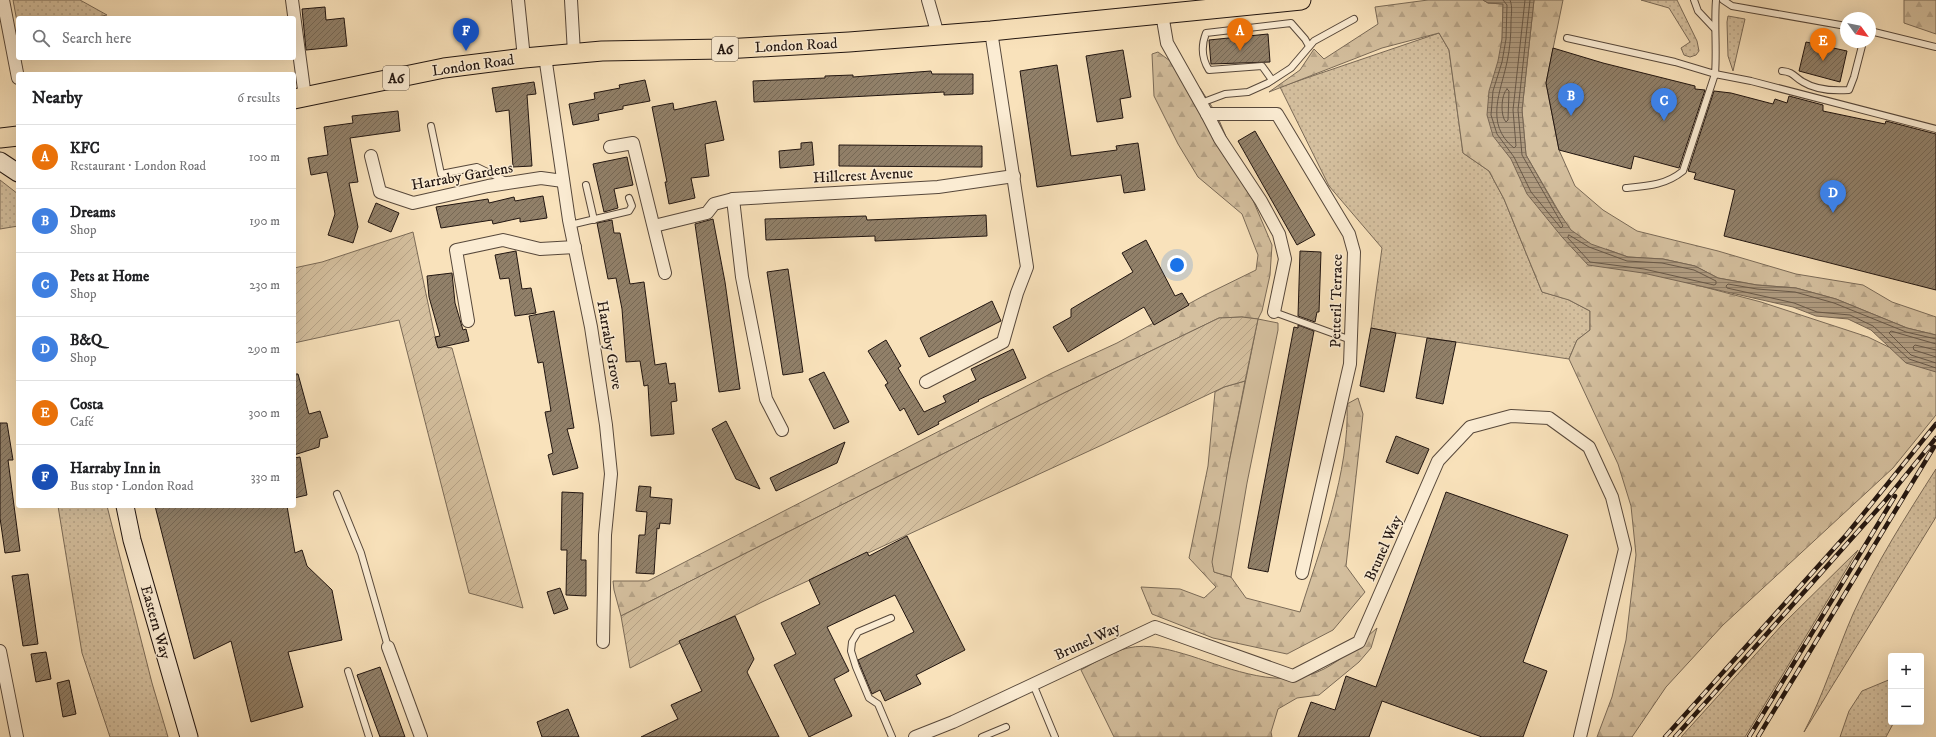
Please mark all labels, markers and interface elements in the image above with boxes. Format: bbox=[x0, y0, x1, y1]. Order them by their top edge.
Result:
north arrow bbox=[1840, 12, 1876, 48]
search box bbox=[16, 16, 296, 60]
pin: F bbox=[453, 18, 479, 51]
pin: A bbox=[1227, 18, 1253, 51]
icon: search bbox=[30, 27, 52, 49]
pin: E bbox=[1810, 28, 1836, 61]
text: Search here bbox=[62, 29, 131, 48]
street label: London Road bbox=[754, 34, 838, 57]
road number: A6 bbox=[712, 37, 738, 61]
street label: London Road bbox=[431, 50, 516, 81]
road number: A6 bbox=[383, 66, 409, 90]
pin: B bbox=[1558, 83, 1584, 116]
text: Nearby bbox=[32, 87, 82, 109]
pin: C bbox=[1651, 88, 1677, 121]
text: 6 results bbox=[237, 90, 280, 106]
text: KFC bbox=[70, 139, 100, 158]
text: A bbox=[41, 149, 49, 165]
text: 100 m bbox=[249, 149, 280, 165]
text: Restaurant · London Road bbox=[70, 158, 206, 174]
street label: Harraby Gardens bbox=[410, 158, 514, 195]
street label: Hillcrest Avenue bbox=[813, 163, 913, 188]
pin: D bbox=[1820, 180, 1846, 213]
text: Dreams bbox=[70, 203, 116, 222]
text: B bbox=[41, 213, 49, 229]
text: 190 m bbox=[249, 213, 280, 229]
text: Shop bbox=[70, 222, 96, 238]
street label: Petteril Terrace bbox=[1326, 254, 1347, 348]
your location bbox=[1167, 255, 1187, 275]
text: Pets at Home bbox=[70, 267, 149, 286]
text: C bbox=[41, 277, 49, 293]
text: 230 m bbox=[249, 277, 280, 293]
text: Shop bbox=[70, 286, 96, 302]
street label: Harraby Grove bbox=[592, 299, 627, 391]
text: B&Q bbox=[70, 331, 102, 350]
text: D bbox=[40, 341, 50, 357]
text: 290 m bbox=[248, 341, 280, 357]
text: Shop bbox=[70, 350, 96, 366]
text: Costa bbox=[70, 395, 103, 414]
text: E bbox=[40, 405, 50, 421]
text: 300 m bbox=[249, 405, 280, 421]
text: Café bbox=[70, 414, 94, 430]
text: Harraby Inn in bbox=[70, 459, 161, 478]
text: F bbox=[41, 469, 49, 485]
text: 330 m bbox=[251, 469, 280, 485]
text: Bus stop · London Road bbox=[70, 478, 193, 494]
street label: Brunel Way bbox=[1360, 511, 1407, 584]
street label: Eastern Way bbox=[136, 583, 175, 662]
street label: Brunel Way bbox=[1051, 618, 1124, 665]
map controls bbox=[1888, 653, 1924, 725]
button: + bbox=[1888, 653, 1924, 689]
button: − bbox=[1888, 689, 1924, 725]

